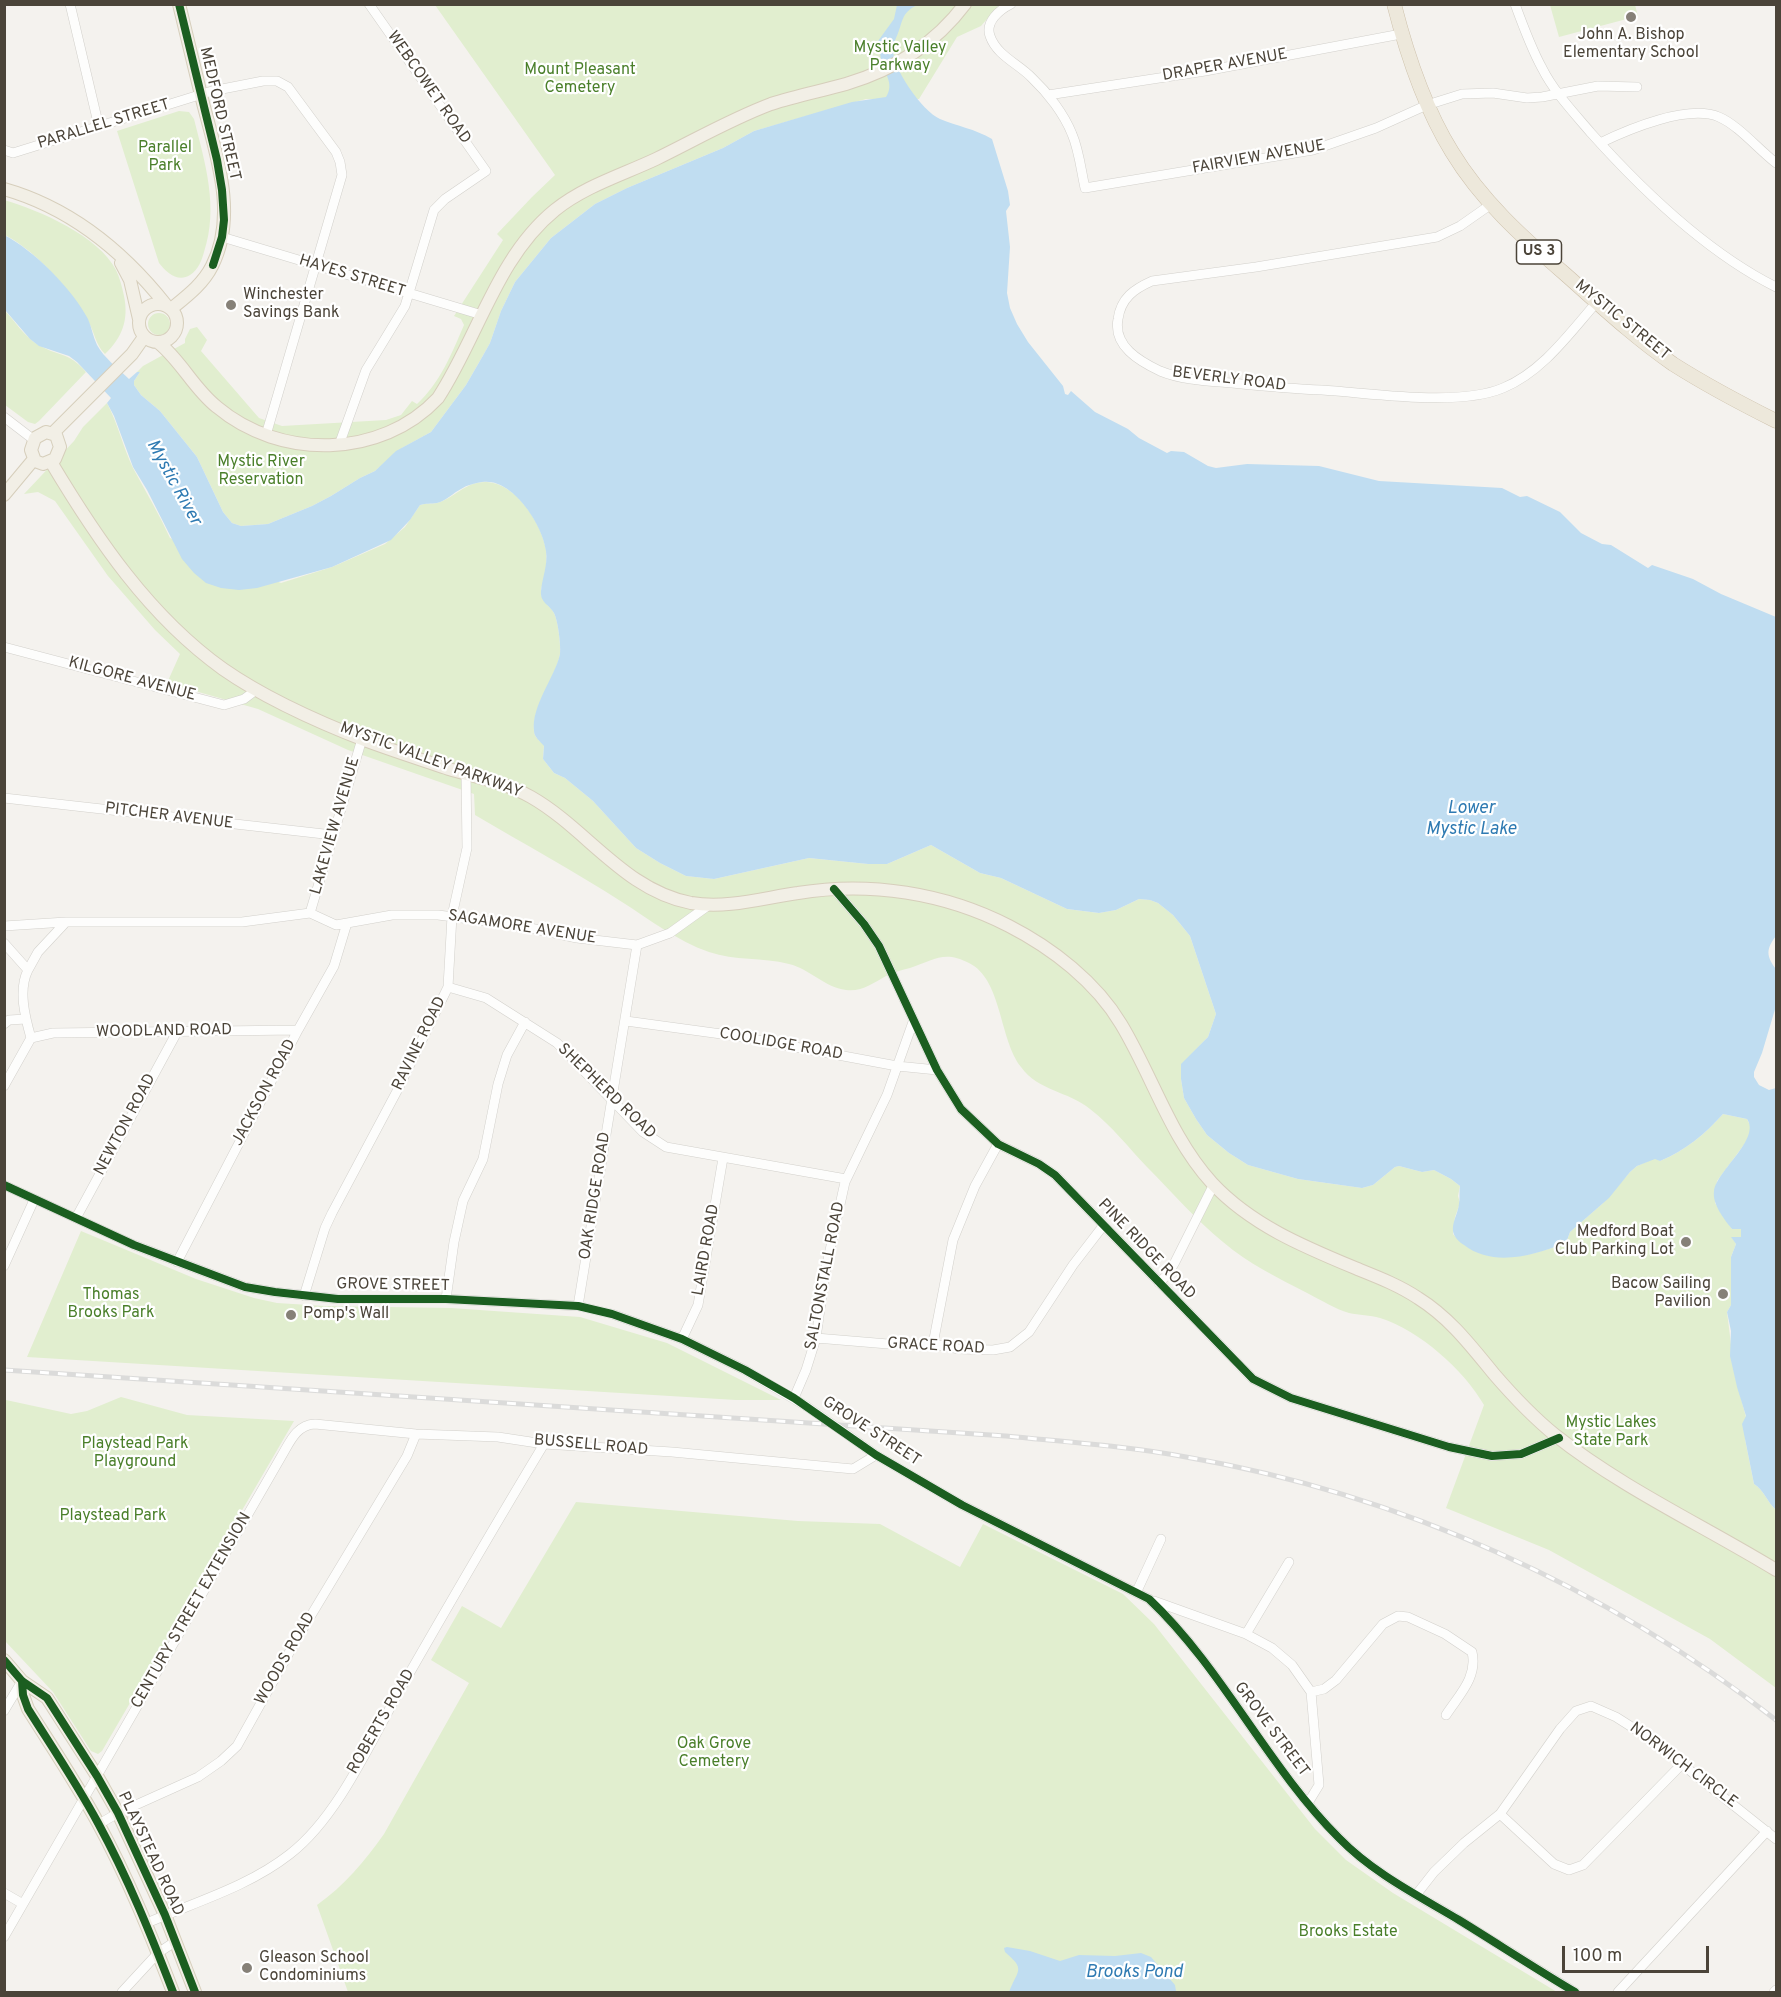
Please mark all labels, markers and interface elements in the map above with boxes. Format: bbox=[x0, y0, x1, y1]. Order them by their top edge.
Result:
marker: John A. Bishop Elementary School bbox=[1624, 10, 1638, 24]
place label: John A. Bishop Elementary School bbox=[1563, 26, 1699, 64]
street label: WEBCOWET ROAD bbox=[382, 28, 474, 148]
park label: Mystic Valley Parkway bbox=[854, 39, 946, 77]
street label: MEDFORD STREET bbox=[194, 45, 244, 183]
street label: DRAPER AVENUE bbox=[1161, 46, 1289, 86]
park label: Mount Pleasant Cemetery bbox=[524, 61, 636, 99]
street label: PARALLEL STREET bbox=[35, 96, 173, 154]
street label: FAIRVIEW AVENUE bbox=[1191, 137, 1327, 179]
park label: Parallel Park bbox=[138, 139, 192, 177]
road number: US 3 bbox=[1516, 240, 1562, 264]
street label: HAYES STREET bbox=[296, 252, 408, 302]
street label: MYSTIC STREET bbox=[1570, 277, 1674, 365]
place label: Winchester Savings Bank bbox=[243, 286, 340, 324]
marker: Winchester Savings Bank bbox=[224, 298, 238, 312]
street label: BEVERLY ROAD bbox=[1171, 363, 1287, 397]
water label: Mystic River bbox=[141, 436, 205, 530]
park label: Mystic River Reservation bbox=[217, 453, 305, 491]
street label: KILGORE AVENUE bbox=[66, 654, 198, 706]
street label: MYSTIC VALLEY PARKWAY bbox=[337, 719, 525, 803]
street label: LAKEVIEW AVENUE bbox=[307, 755, 365, 897]
water label: Lower Mystic Lake bbox=[1426, 798, 1516, 840]
street label: PITCHER AVENUE bbox=[104, 800, 234, 834]
street label: SAGAMORE AVENUE bbox=[447, 907, 597, 949]
street label: RAVINE ROAD bbox=[389, 994, 451, 1094]
street label: WOODLAND ROAD bbox=[96, 1021, 232, 1043]
street label: COOLIDGE ROAD bbox=[718, 1025, 844, 1065]
street label: JACKSON ROAD bbox=[229, 1036, 301, 1150]
street label: SHEPHERD ROAD bbox=[553, 1040, 659, 1144]
street label: NEWTON ROAD bbox=[91, 1071, 161, 1179]
street label: OAK RIDGE ROAD bbox=[576, 1131, 616, 1261]
street label: PINE RIDGE ROAD bbox=[1093, 1196, 1199, 1304]
street label: SALTONSTALL ROAD bbox=[802, 1200, 850, 1352]
street label: LAIRD ROAD bbox=[690, 1203, 724, 1297]
place label: Medford Boat Club Parking Lot bbox=[1555, 1223, 1674, 1261]
marker: Medford Boat Club Parking Lot bbox=[1679, 1235, 1693, 1249]
street label: GROVE STREET bbox=[336, 1275, 450, 1297]
place label: Bacow Sailing Pavilion bbox=[1611, 1275, 1711, 1313]
park label: Thomas Brooks Park bbox=[68, 1286, 154, 1324]
marker: Bacow Sailing Pavilion bbox=[1716, 1287, 1730, 1301]
place label: Pomp's Wall bbox=[303, 1305, 389, 1325]
marker: Pomp's Wall bbox=[284, 1308, 298, 1322]
street label: GRACE ROAD bbox=[887, 1335, 985, 1359]
street label: GROVE STREET bbox=[818, 1393, 924, 1471]
park label: Mystic Lakes State Park bbox=[1565, 1414, 1657, 1452]
street label: BUSSELL ROAD bbox=[533, 1431, 649, 1461]
park label: Playstead Park Playground bbox=[82, 1435, 188, 1473]
park label: Playstead Park bbox=[60, 1507, 166, 1527]
street label: CENTURY STREET EXTENSION bbox=[128, 1510, 256, 1712]
street label: WOODS ROAD bbox=[252, 1609, 320, 1709]
street label: ROBERTS ROAD bbox=[344, 1666, 420, 1778]
street label: GROVE STREET bbox=[1229, 1679, 1313, 1781]
street label: NORWICH CIRCLE bbox=[1625, 1719, 1741, 1813]
park label: Oak Grove Cemetery bbox=[677, 1735, 751, 1773]
street label: PLAYSTEAD ROAD bbox=[113, 1789, 187, 1919]
park label: Brooks Estate bbox=[1298, 1923, 1398, 1943]
scale bar bbox=[1565, 1934, 1712, 1972]
text: 100 m bbox=[1573, 1945, 1622, 1968]
place label: Gleason School Condominiums bbox=[259, 1949, 369, 1987]
marker: Gleason School Condominiums bbox=[240, 1961, 254, 1975]
water label: Brooks Pond bbox=[1085, 1962, 1183, 1984]

